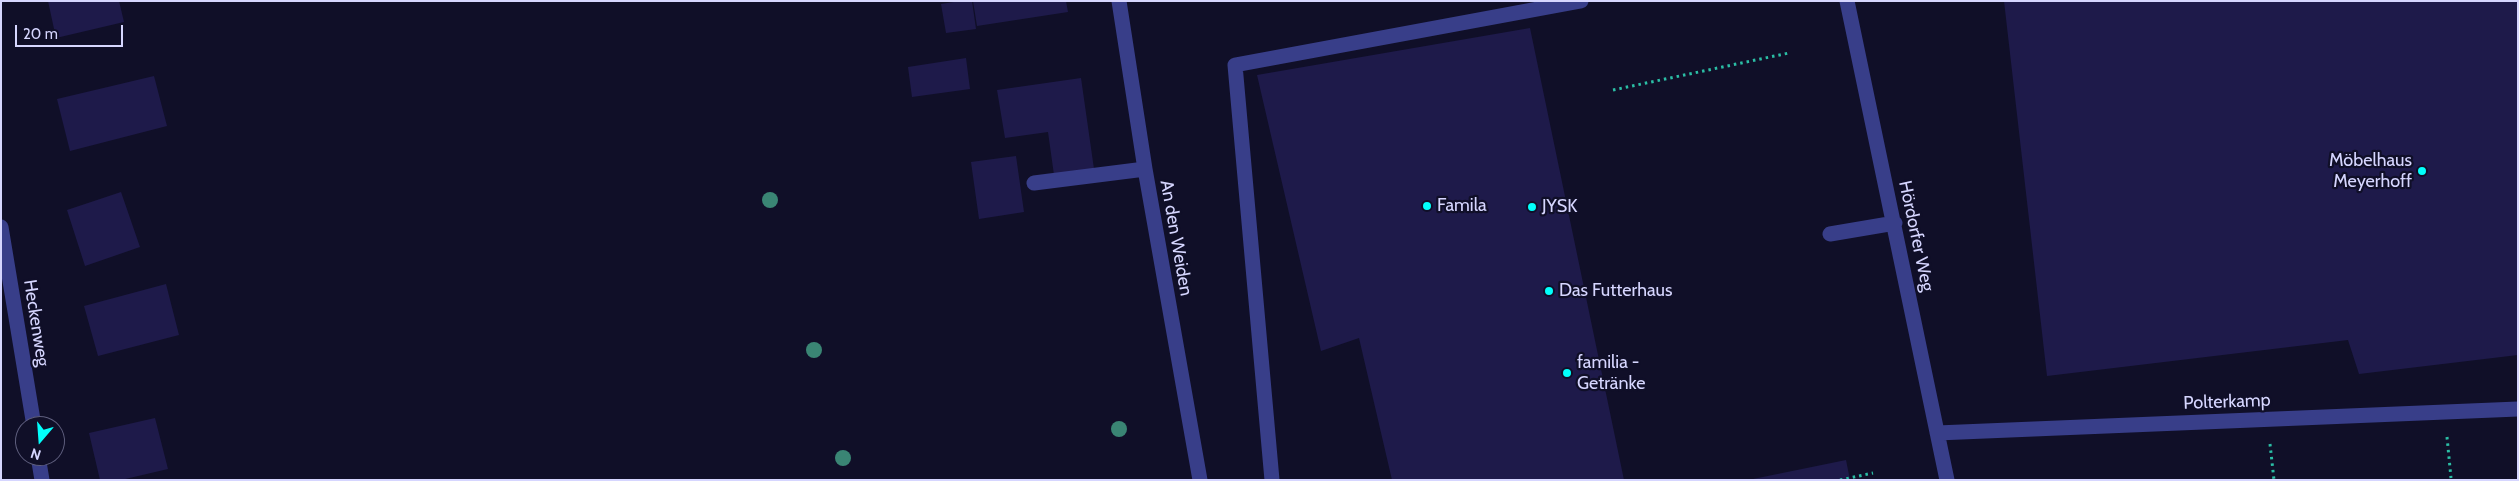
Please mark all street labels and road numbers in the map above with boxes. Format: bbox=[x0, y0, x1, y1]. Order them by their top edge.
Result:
street label: An den Weiden bbox=[1155, 178, 1197, 298]
street label: Hördorfer Weg bbox=[1894, 179, 1938, 293]
street label: Heckenweg bbox=[18, 278, 54, 368]
street label: Polterkamp bbox=[2183, 390, 2271, 414]

